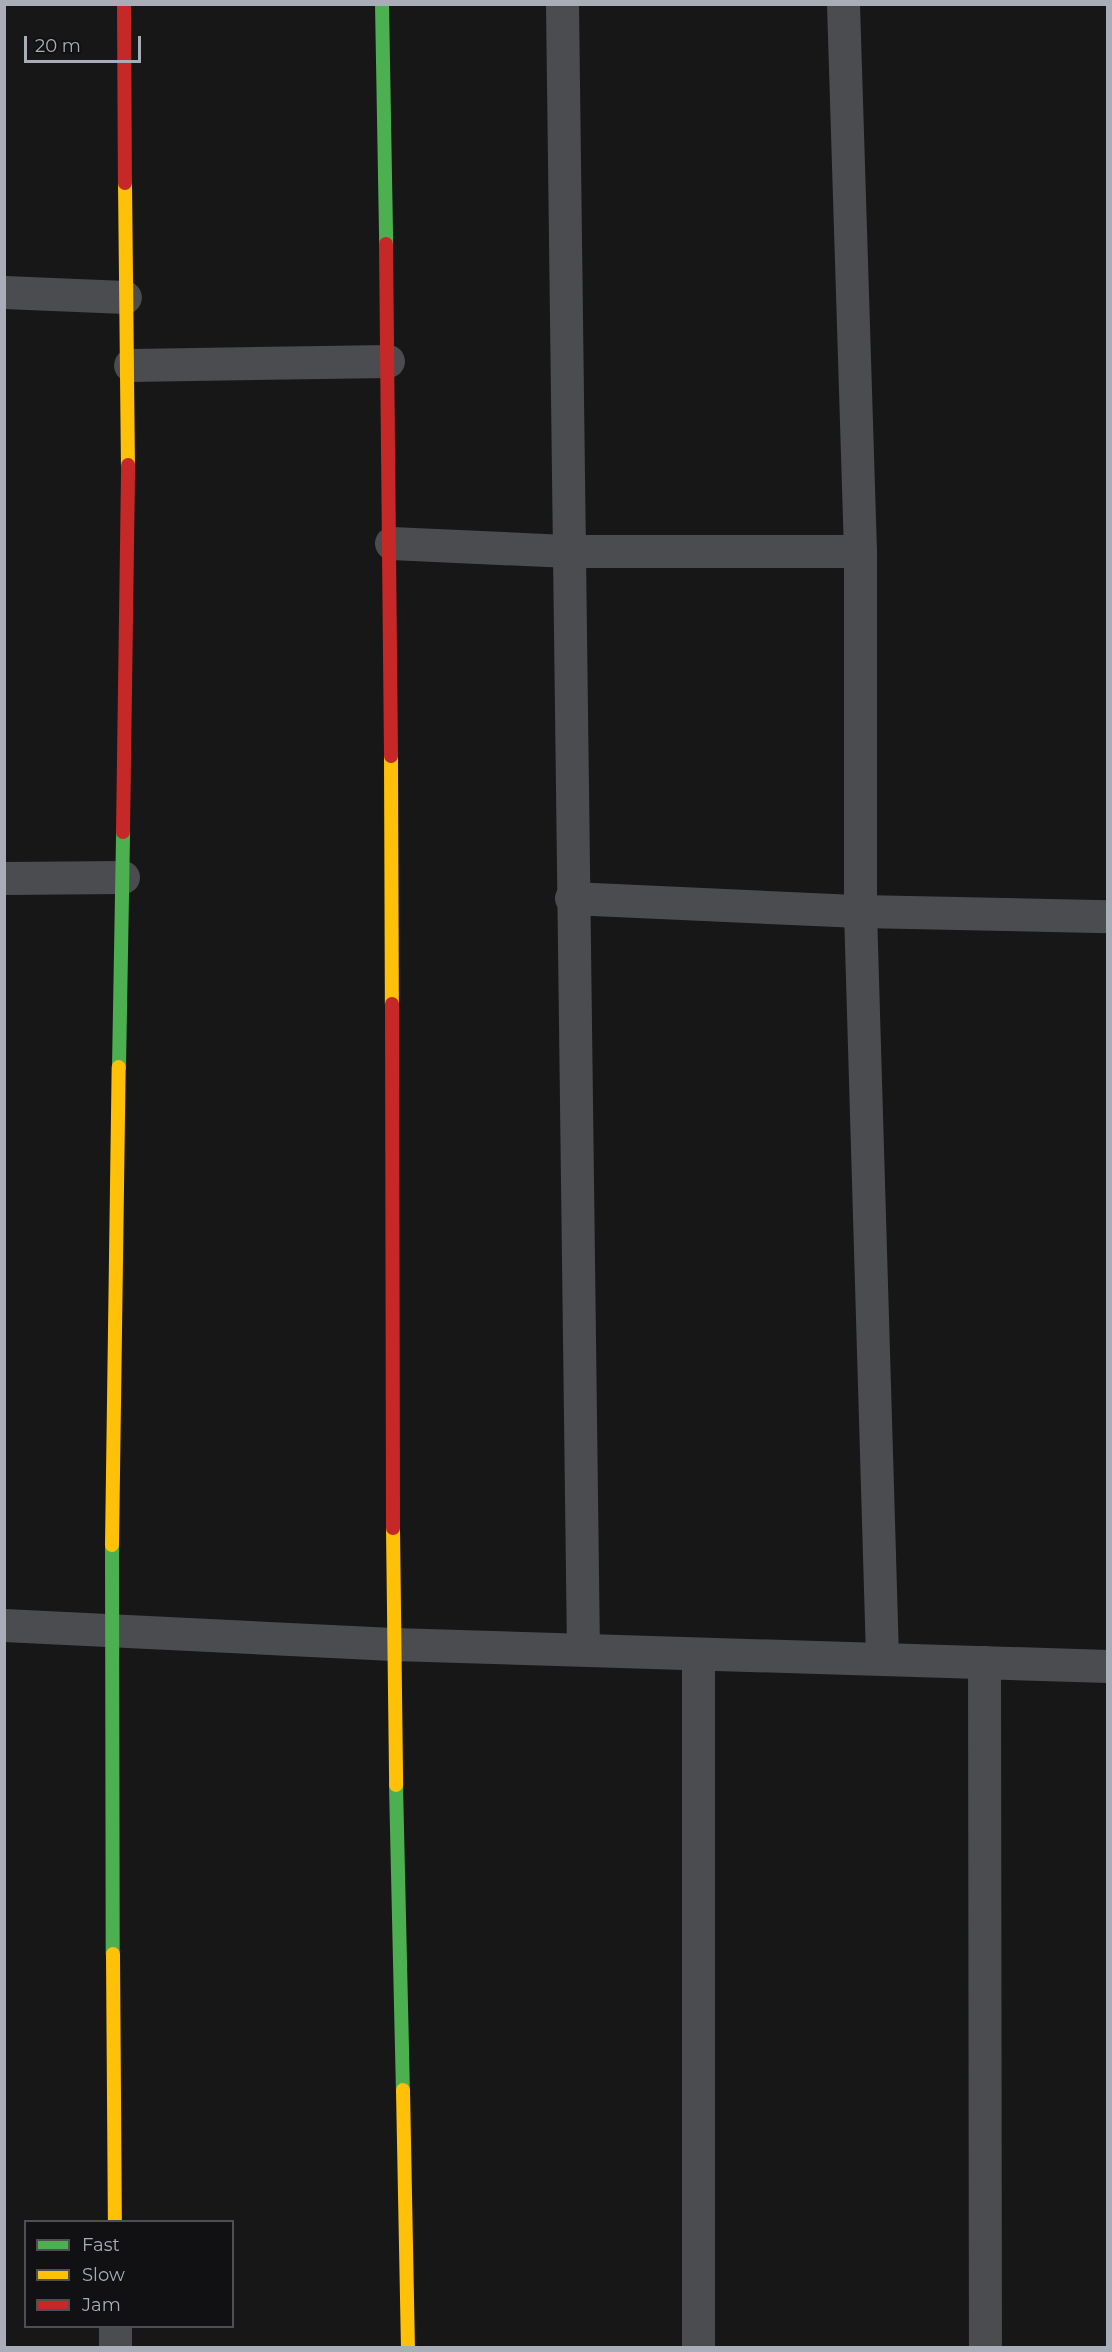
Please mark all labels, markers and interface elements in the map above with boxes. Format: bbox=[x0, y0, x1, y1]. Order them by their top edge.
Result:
scale bar bbox=[27, 24, 144, 62]
text: 20 m bbox=[35, 35, 81, 57]
legend bbox=[24, 2220, 234, 2328]
text: Fast bbox=[82, 2234, 120, 2256]
text: Slow bbox=[82, 2264, 125, 2286]
text: Jam bbox=[82, 2294, 121, 2316]

